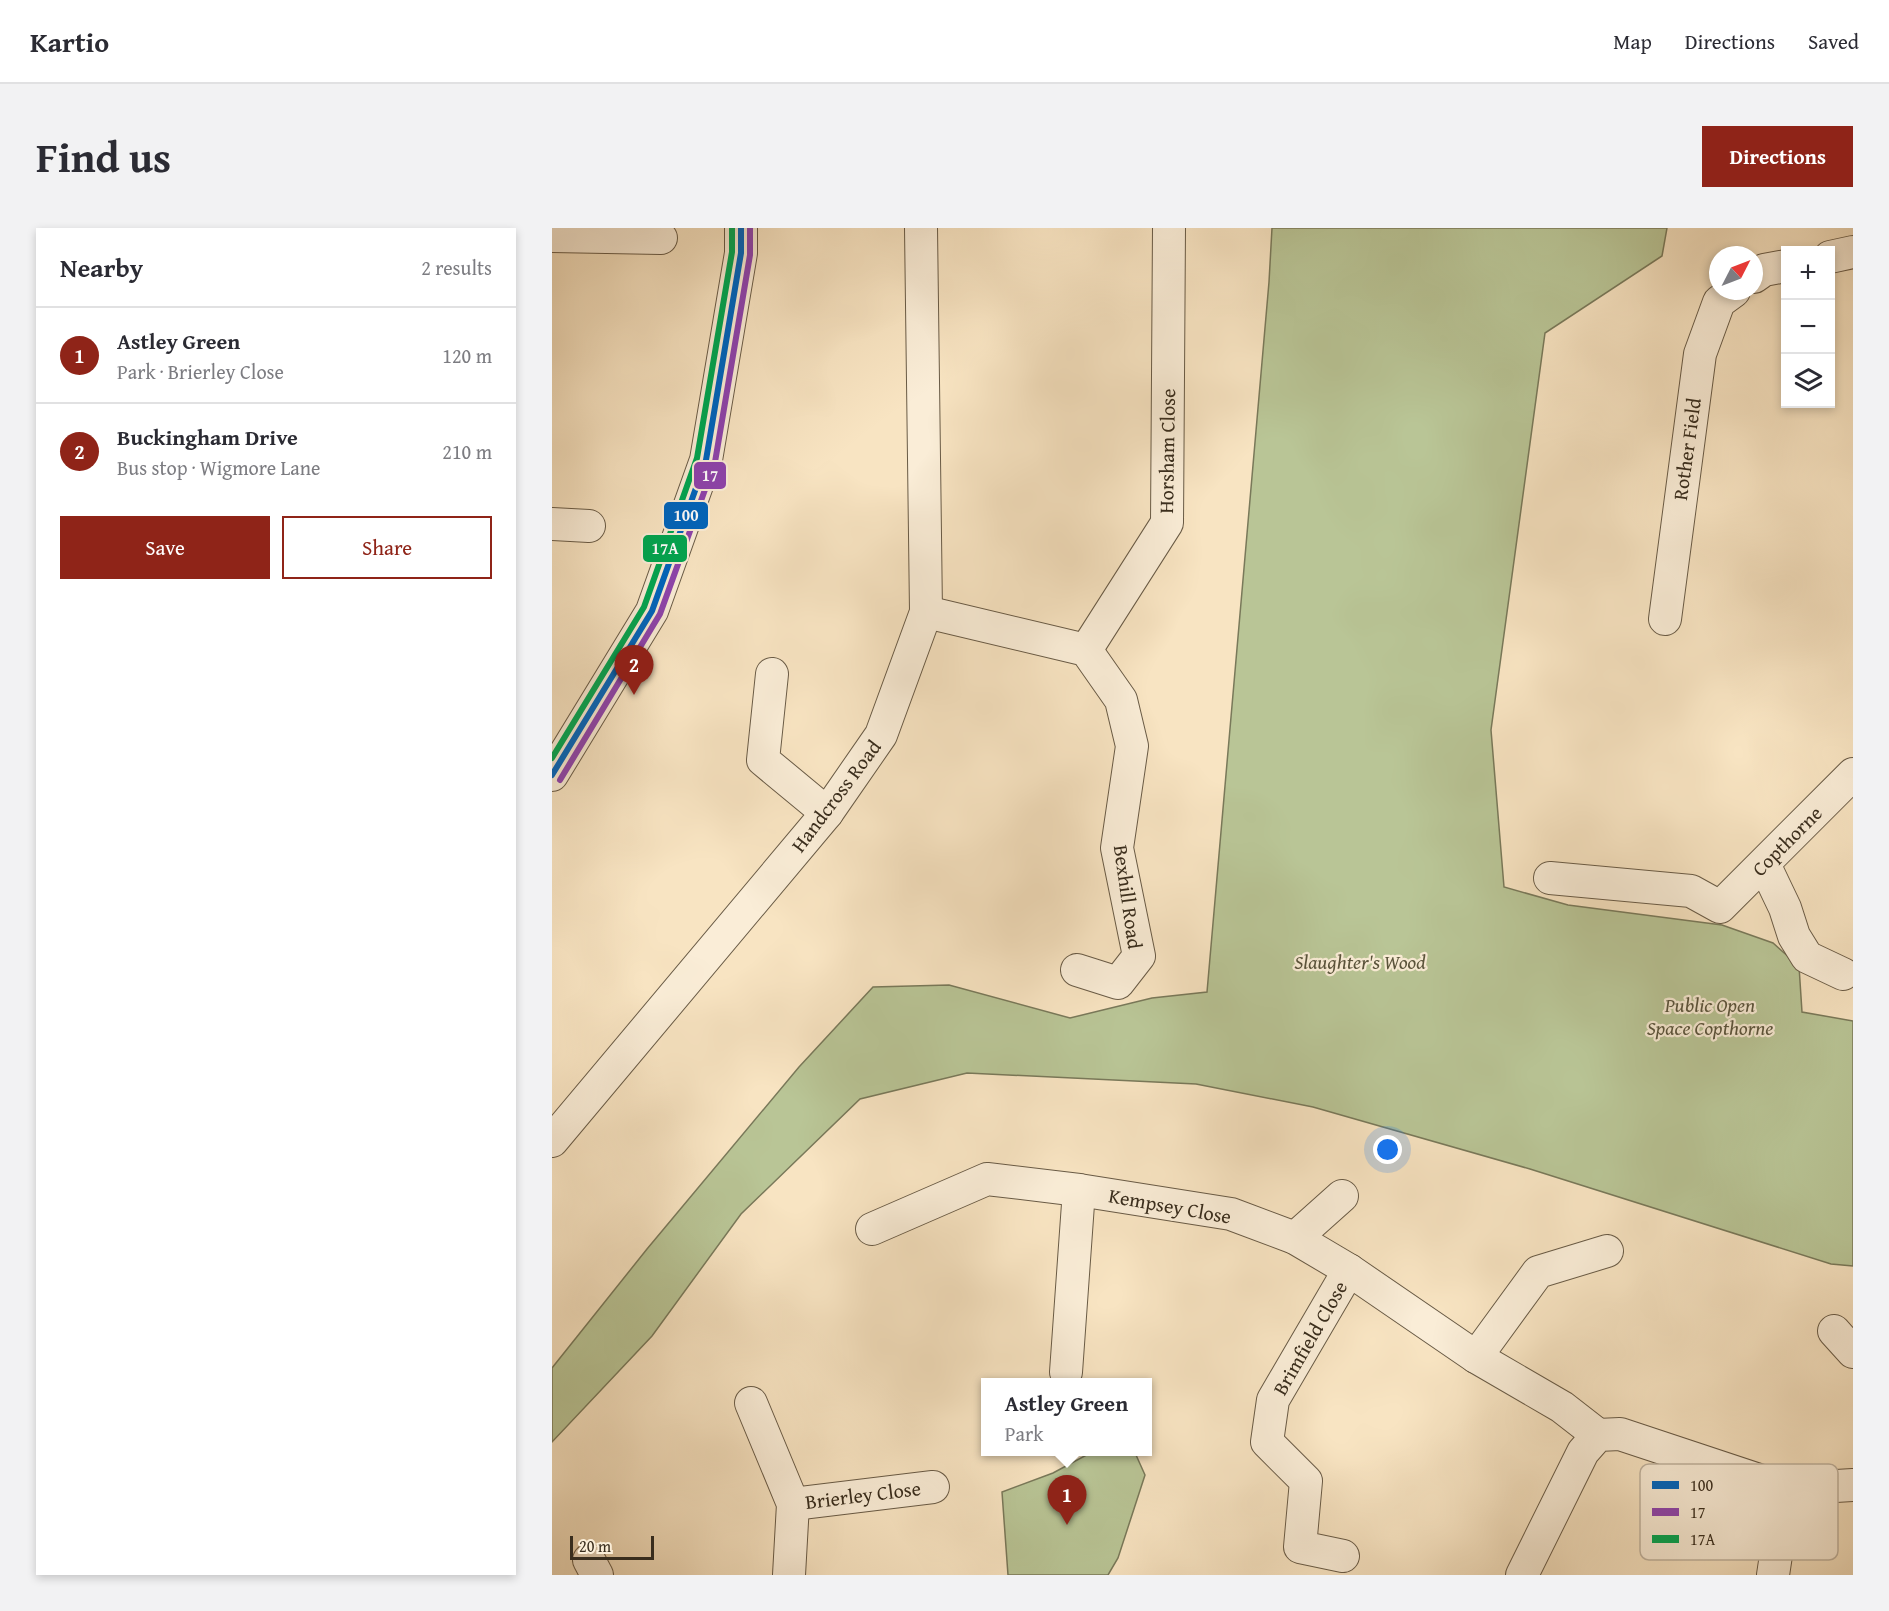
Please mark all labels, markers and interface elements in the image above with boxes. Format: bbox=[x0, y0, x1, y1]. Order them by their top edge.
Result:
text: Kartio bbox=[30, 21, 109, 62]
text: Map bbox=[1613, 26, 1652, 57]
text: Directions bbox=[1685, 26, 1775, 57]
text: Saved bbox=[1808, 26, 1859, 57]
text: Find us bbox=[36, 126, 171, 187]
button: Directions bbox=[1702, 126, 1853, 187]
north arrow bbox=[1709, 246, 1763, 300]
map controls bbox=[1781, 246, 1835, 408]
button: + bbox=[1781, 246, 1835, 300]
text: Nearby bbox=[60, 248, 143, 287]
text: 2 results bbox=[421, 253, 492, 282]
button: − bbox=[1781, 300, 1835, 354]
text: Astley Green bbox=[117, 325, 240, 357]
text: 1 bbox=[74, 341, 85, 370]
text: 120 m bbox=[442, 341, 492, 370]
button: layers bbox=[1781, 354, 1835, 408]
text: Park · Brierley Close bbox=[117, 357, 284, 386]
street label: Horsham Close bbox=[1151, 388, 1182, 514]
street label: Rother Field bbox=[1665, 396, 1708, 502]
text: Buckingham Drive bbox=[117, 421, 298, 453]
text: 2 bbox=[74, 437, 85, 466]
text: 210 m bbox=[442, 437, 492, 466]
text: Bus stop · Wigmore Lane bbox=[117, 453, 320, 482]
line badge: 17 bbox=[693, 461, 727, 490]
text: 17 bbox=[702, 463, 718, 487]
line badge: 100 bbox=[663, 501, 709, 530]
text: 100 bbox=[674, 503, 698, 527]
button: Save bbox=[60, 516, 270, 579]
button: Share bbox=[282, 516, 492, 579]
line badge: 17A bbox=[642, 534, 688, 563]
text: 17A bbox=[652, 536, 679, 560]
pin: 2 bbox=[614, 646, 653, 695]
street label: Handcross Road bbox=[784, 733, 888, 858]
street label: Copthorne bbox=[1745, 799, 1828, 882]
street label: Bexhill Road bbox=[1107, 843, 1150, 951]
park label: Slaughter's Wood bbox=[1294, 947, 1426, 976]
park label: Public Open Space Copthorne bbox=[1647, 990, 1773, 1042]
your location bbox=[1373, 1135, 1402, 1164]
street label: Kempsey Close bbox=[1106, 1180, 1234, 1231]
street label: Brimfield Close bbox=[1265, 1275, 1354, 1400]
popup bbox=[981, 1378, 1152, 1456]
text: Astley Green bbox=[1005, 1387, 1128, 1419]
text: Park bbox=[1005, 1419, 1043, 1448]
legend bbox=[1640, 1464, 1838, 1560]
street label: Brierley Close bbox=[804, 1473, 922, 1516]
text: 100 bbox=[1690, 1473, 1713, 1497]
pin: 1 bbox=[1048, 1476, 1086, 1525]
text: 17 bbox=[1690, 1500, 1706, 1524]
text: 17A bbox=[1690, 1527, 1715, 1551]
scale bar bbox=[570, 1533, 654, 1560]
text: 20 m bbox=[579, 1534, 611, 1558]

